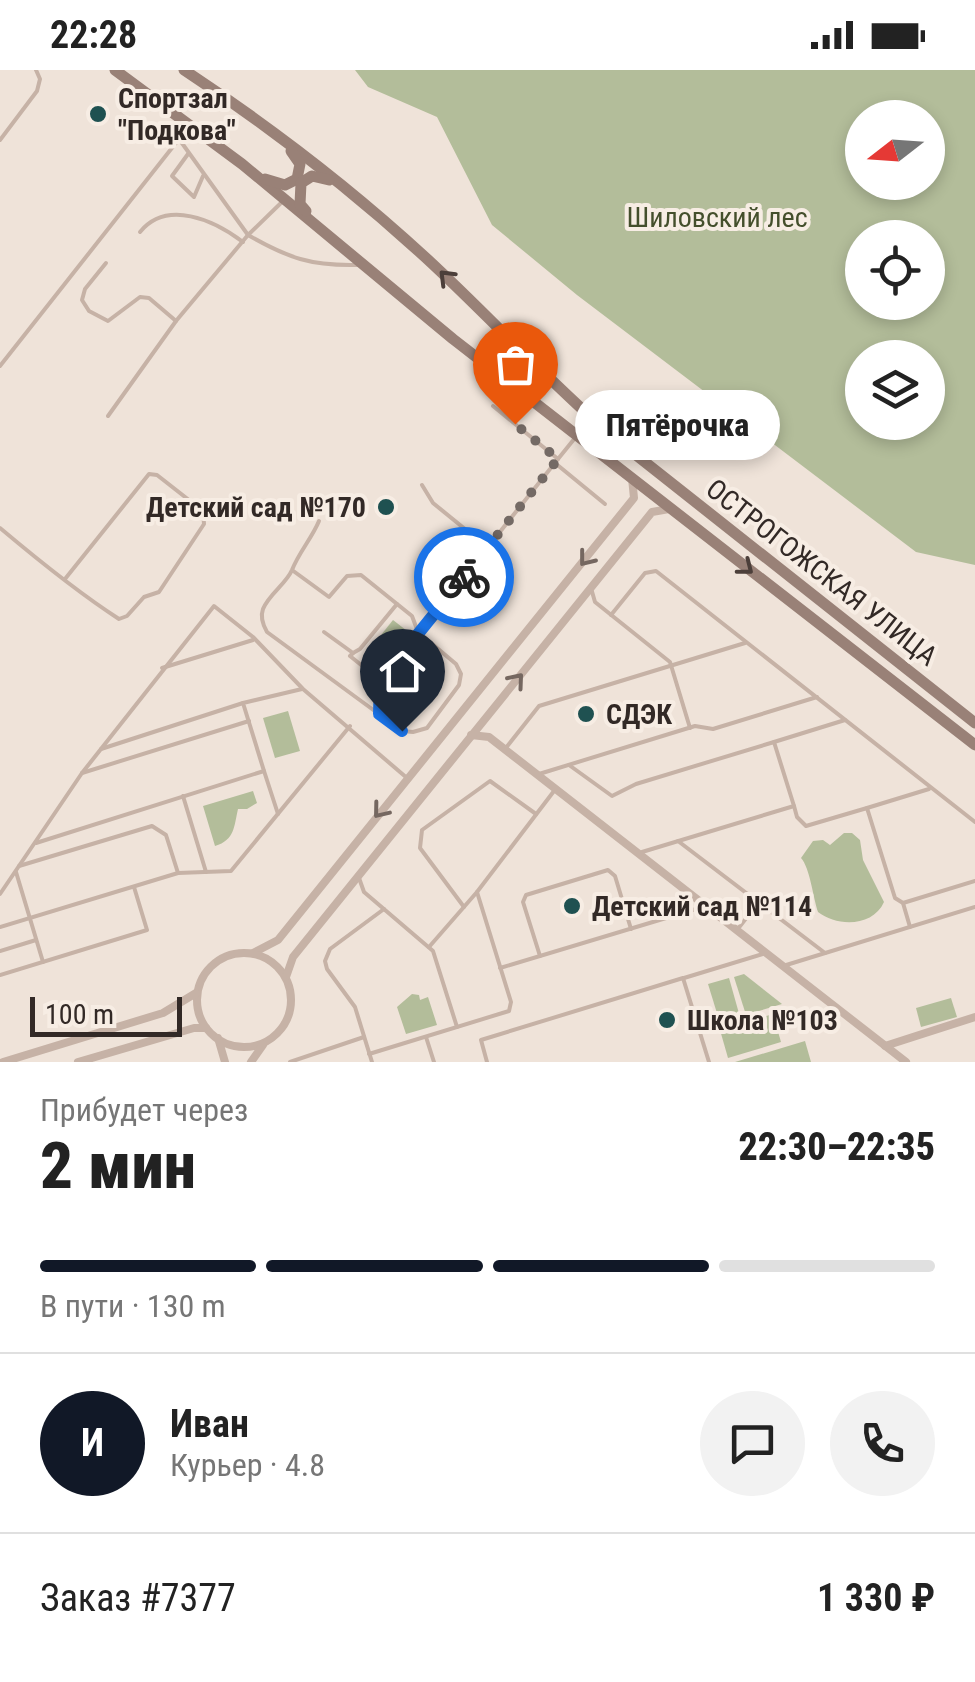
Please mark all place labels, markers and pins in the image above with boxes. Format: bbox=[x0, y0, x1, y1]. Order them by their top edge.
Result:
place label: Спортзал "Подкова" bbox=[118, 82, 236, 147]
marker: Спортзал "Подкова" bbox=[87, 103, 109, 125]
pin bbox=[473, 322, 558, 425]
callout: Пятёрочка bbox=[575, 389, 780, 459]
place label: Детский сад №170 bbox=[146, 491, 366, 524]
marker: Детский сад №170 bbox=[375, 496, 397, 518]
pin bbox=[360, 629, 445, 732]
place label: СДЭК bbox=[606, 698, 672, 731]
marker: СДЭК bbox=[575, 703, 597, 725]
place label: Детский сад №114 bbox=[592, 890, 812, 923]
marker: Детский сад №114 bbox=[561, 895, 583, 917]
place label: Школа №103 bbox=[687, 1004, 838, 1037]
marker: Школа №103 bbox=[656, 1009, 678, 1031]

